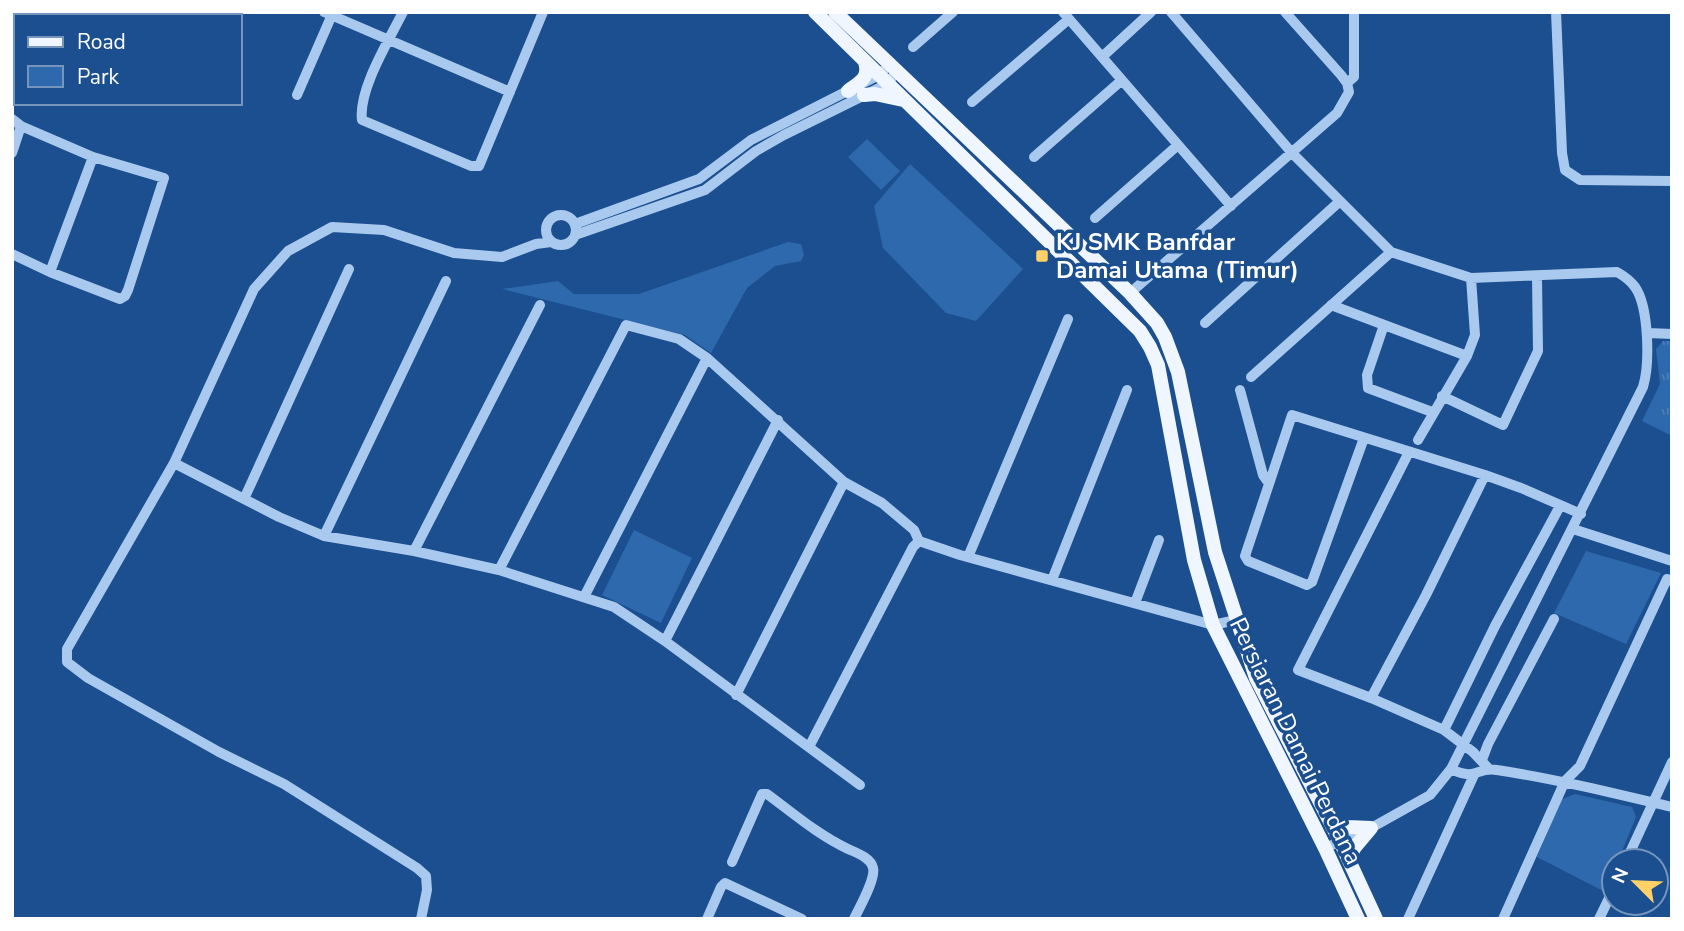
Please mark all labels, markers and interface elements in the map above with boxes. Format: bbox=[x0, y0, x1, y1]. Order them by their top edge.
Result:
legend bbox=[14, 14, 242, 105]
text: Road bbox=[77, 28, 126, 56]
text: Park bbox=[77, 63, 119, 91]
place label: KJ SMK Banfdar Damai Utama (Timur) bbox=[1056, 226, 1299, 286]
marker: KJ SMK Banfdar Damai Utama (Timur) bbox=[1034, 248, 1050, 264]
street label: Persiaran Damai Perdana bbox=[1222, 612, 1370, 870]
north arrow bbox=[1600, 847, 1670, 917]
text: N bbox=[1606, 864, 1635, 887]

